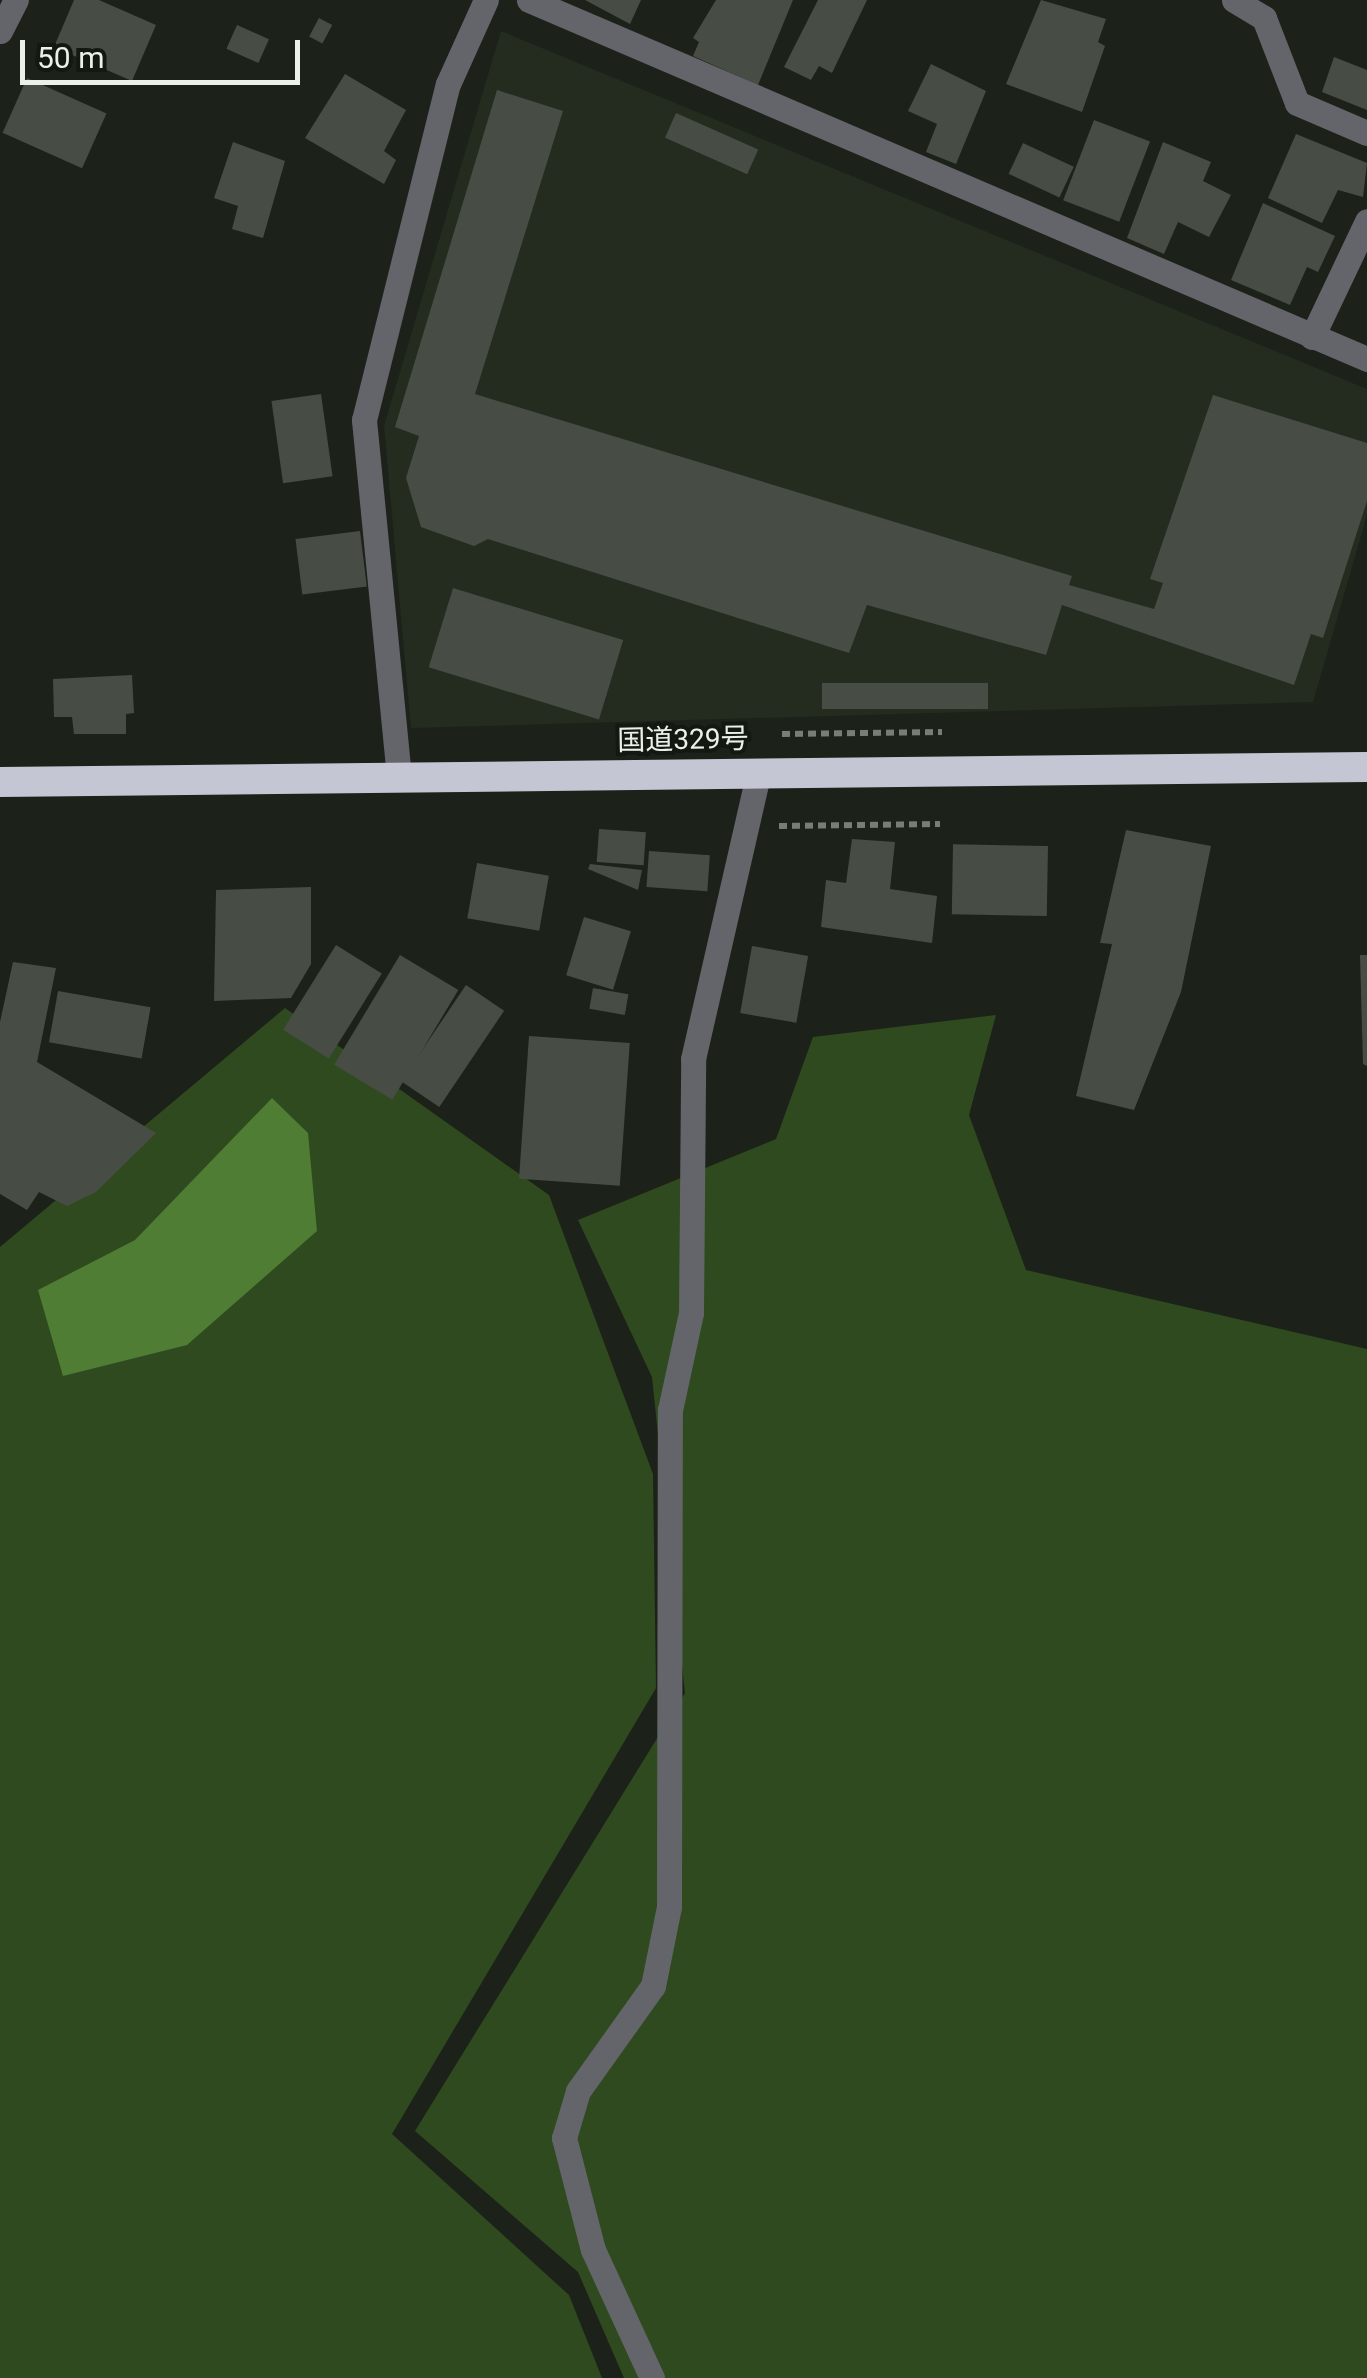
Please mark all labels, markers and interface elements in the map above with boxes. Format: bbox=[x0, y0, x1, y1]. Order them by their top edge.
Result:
scale bar bbox=[25, 20, 305, 82]
text: 50 m bbox=[37, 40, 104, 75]
street label: 国道329号 bbox=[617, 722, 749, 758]

